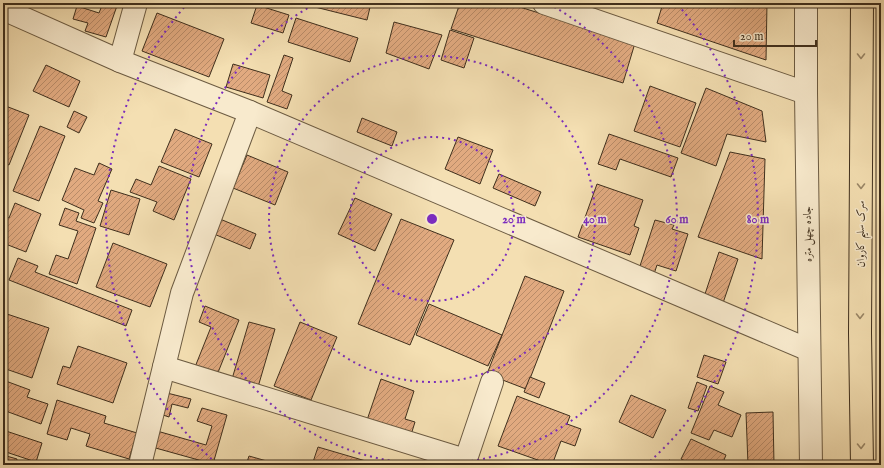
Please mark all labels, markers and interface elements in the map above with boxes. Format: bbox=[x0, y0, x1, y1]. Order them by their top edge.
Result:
scale bar bbox=[734, 22, 816, 48]
text: 20 m bbox=[740, 29, 763, 44]
one-way arrow bbox=[857, 53, 865, 59]
one-way arrow bbox=[857, 183, 865, 189]
street label: سرک سلیم کاروان bbox=[854, 200, 871, 267]
street label: جاده چهل متره bbox=[801, 206, 816, 262]
centre of rings bbox=[425, 212, 439, 226]
text: 20 m bbox=[502, 212, 526, 227]
text: 40 m bbox=[583, 212, 608, 227]
text: 60 m bbox=[666, 212, 689, 227]
text: 80 m bbox=[747, 212, 770, 227]
one-way arrow bbox=[856, 313, 864, 319]
one-way arrow bbox=[857, 443, 865, 449]

